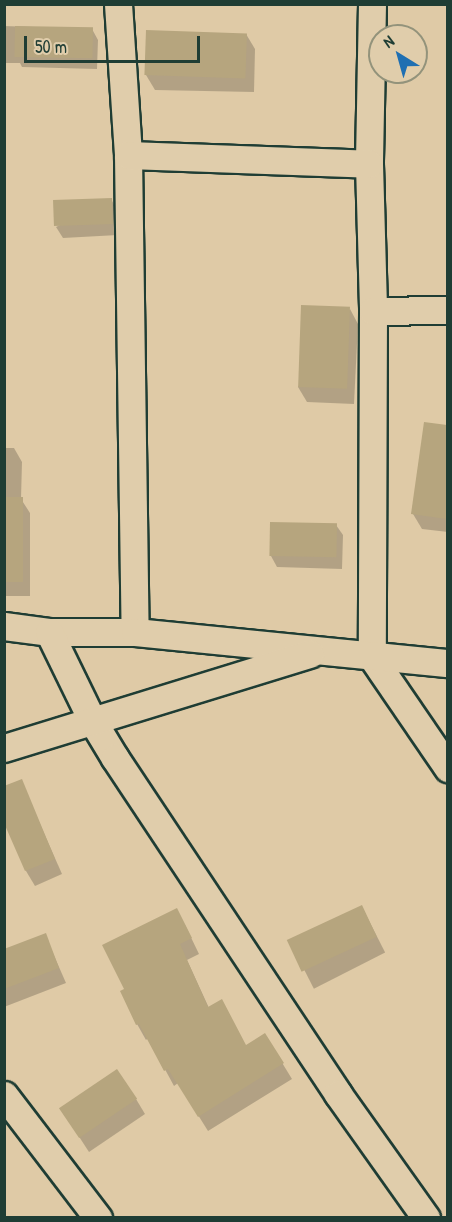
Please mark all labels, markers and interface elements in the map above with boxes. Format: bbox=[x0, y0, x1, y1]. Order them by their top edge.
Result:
scale bar bbox=[27, 24, 202, 62]
north arrow bbox=[368, 24, 428, 84]
text: N bbox=[378, 30, 398, 53]
text: 50 m bbox=[35, 34, 67, 59]

